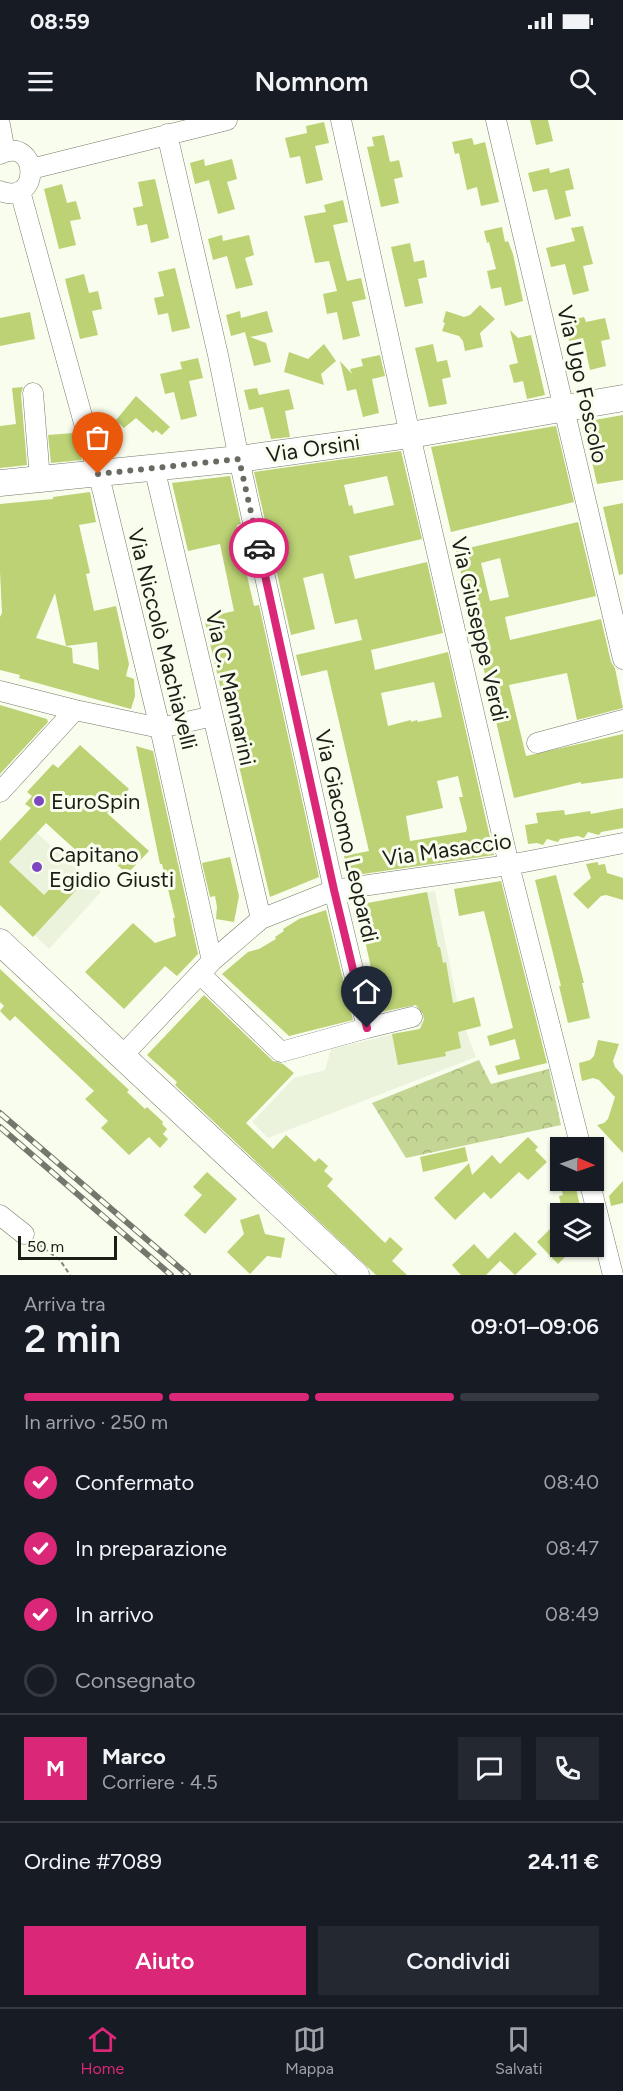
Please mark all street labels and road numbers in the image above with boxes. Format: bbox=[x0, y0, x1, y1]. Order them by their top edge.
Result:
street label: Via Ugo Foscolo bbox=[551, 303, 614, 465]
street label: Via Orsini bbox=[265, 429, 362, 468]
street label: Via Niccolò Machiavelli bbox=[122, 526, 203, 752]
street label: Via Giuseppe Verdi bbox=[445, 534, 514, 724]
street label: Via C. Mannarini bbox=[200, 608, 261, 768]
street label: Via Giacomo Leopardi bbox=[309, 727, 384, 945]
street label: Via Masaccio bbox=[381, 827, 513, 872]

